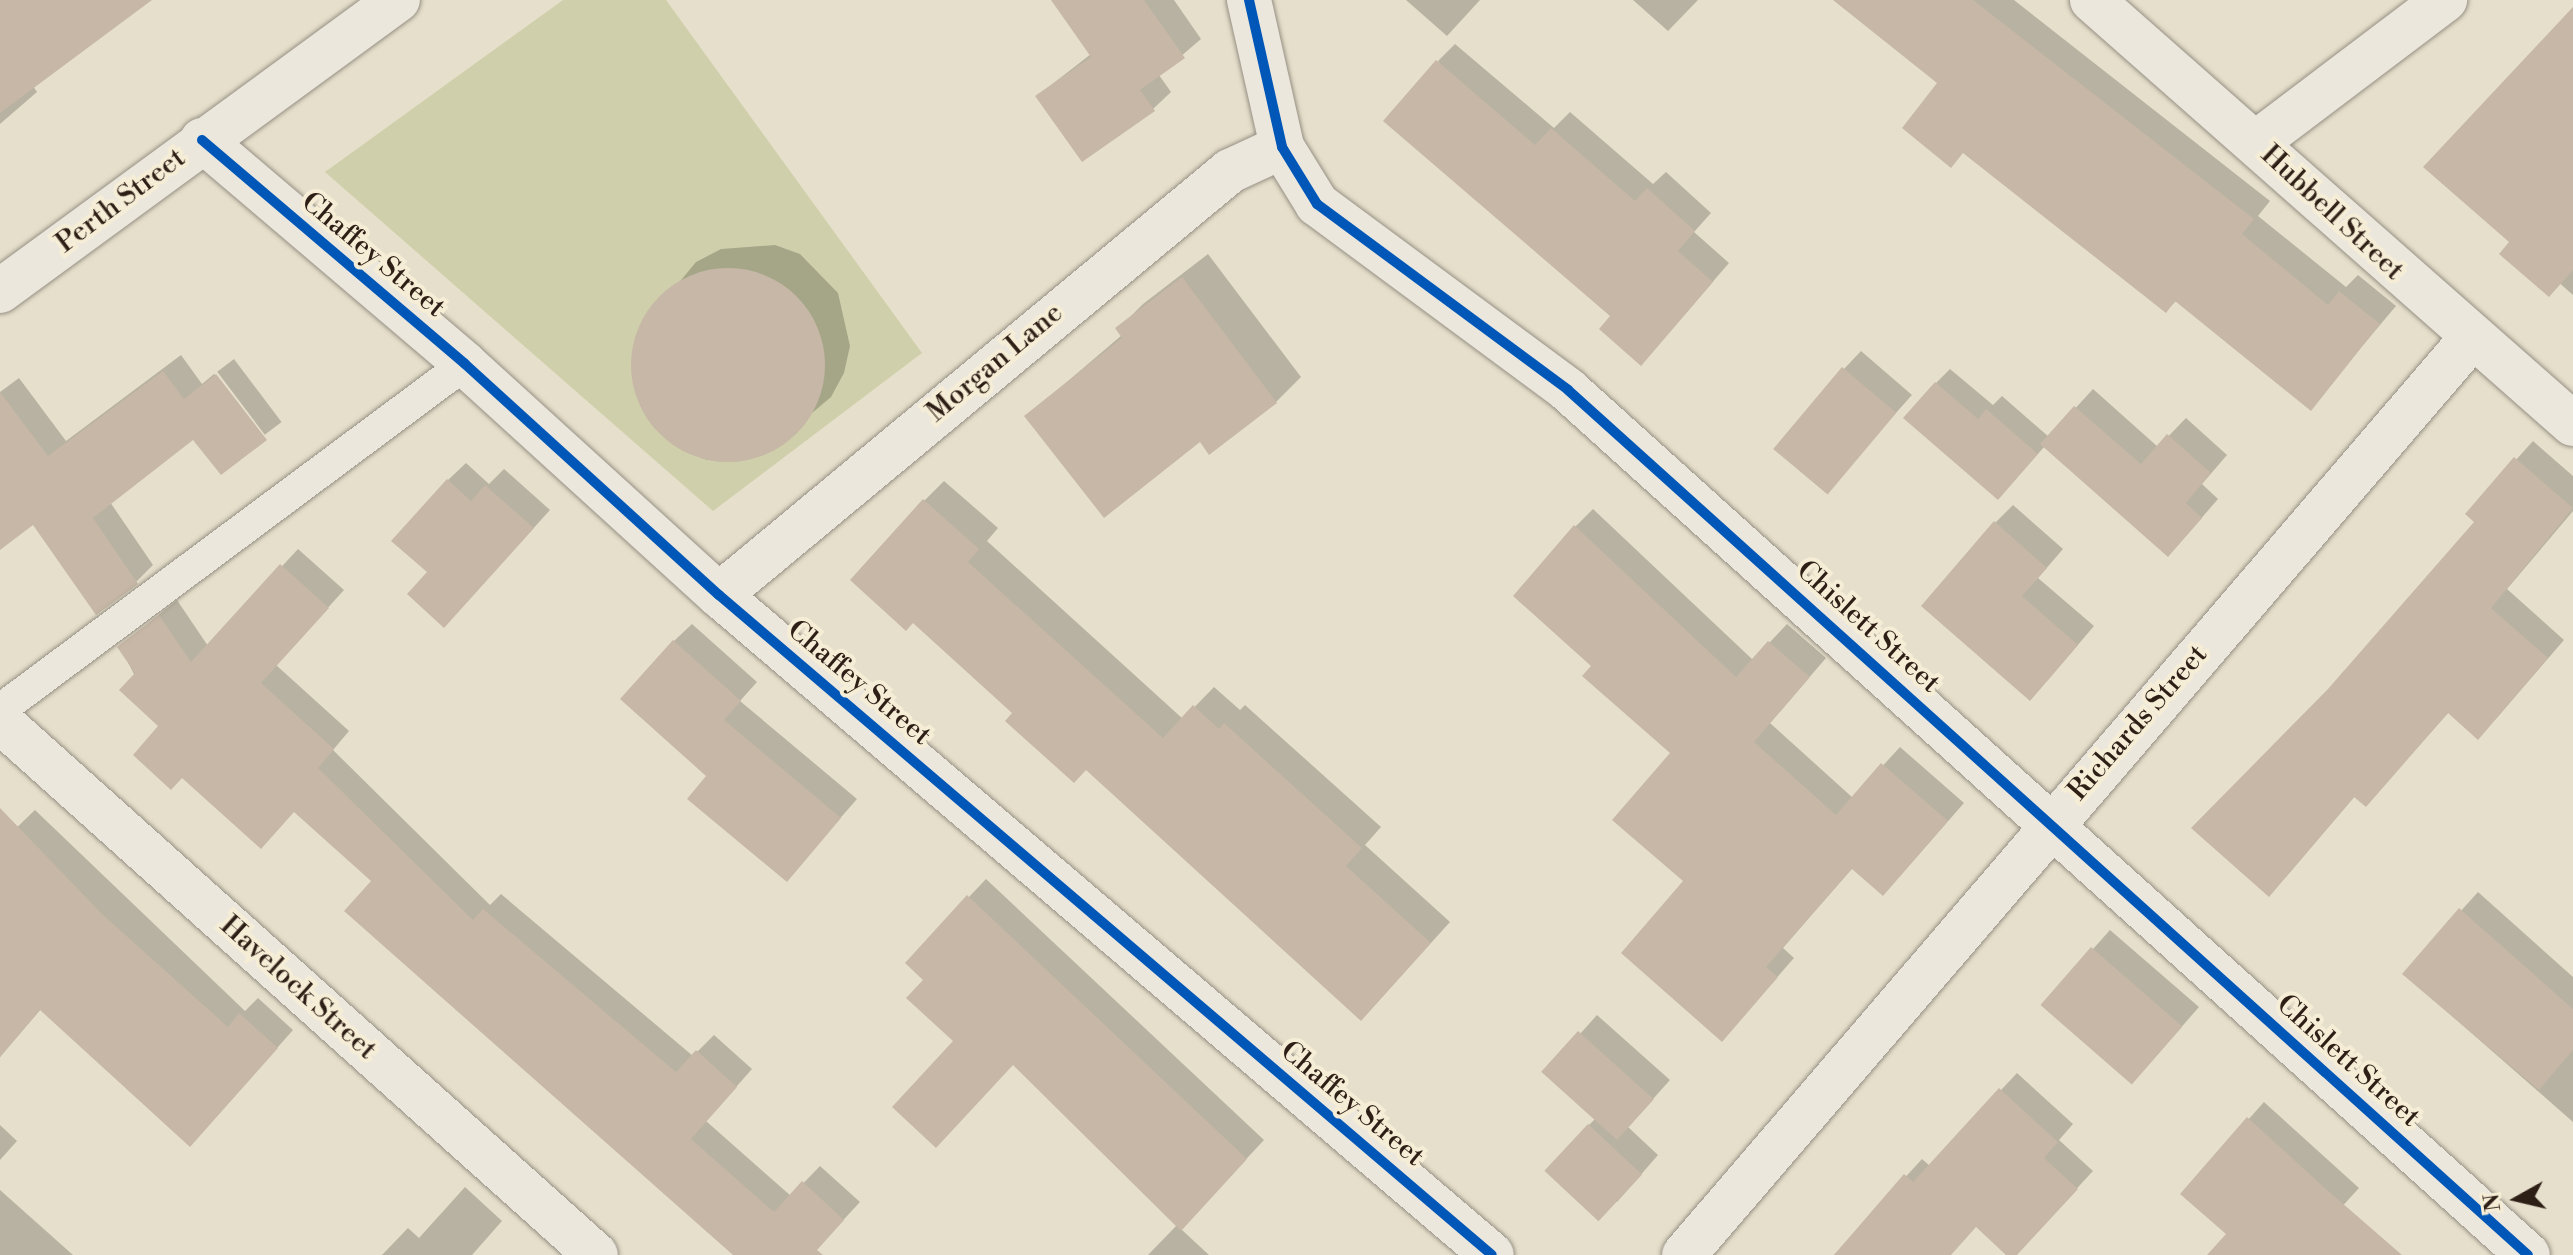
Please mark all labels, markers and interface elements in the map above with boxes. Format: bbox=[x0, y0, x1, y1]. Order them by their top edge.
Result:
street label: Hubbell Street bbox=[2254, 138, 2410, 288]
street label: Perth Street bbox=[50, 142, 192, 260]
street label: Chaffey Street bbox=[294, 185, 452, 325]
street label: Morgan Lane bbox=[920, 296, 1070, 430]
street label: Chislett Street bbox=[1789, 554, 1947, 700]
street label: Chaffey Street bbox=[780, 613, 938, 753]
street label: Richards Street bbox=[2061, 638, 2215, 808]
street label: Havelock Street bbox=[213, 909, 383, 1067]
street label: Chislett Street bbox=[2269, 988, 2427, 1134]
street label: Chaffey Street bbox=[1273, 1034, 1431, 1174]
north arrow bbox=[2477, 1159, 2557, 1239]
text: N bbox=[2478, 1192, 2507, 1213]

